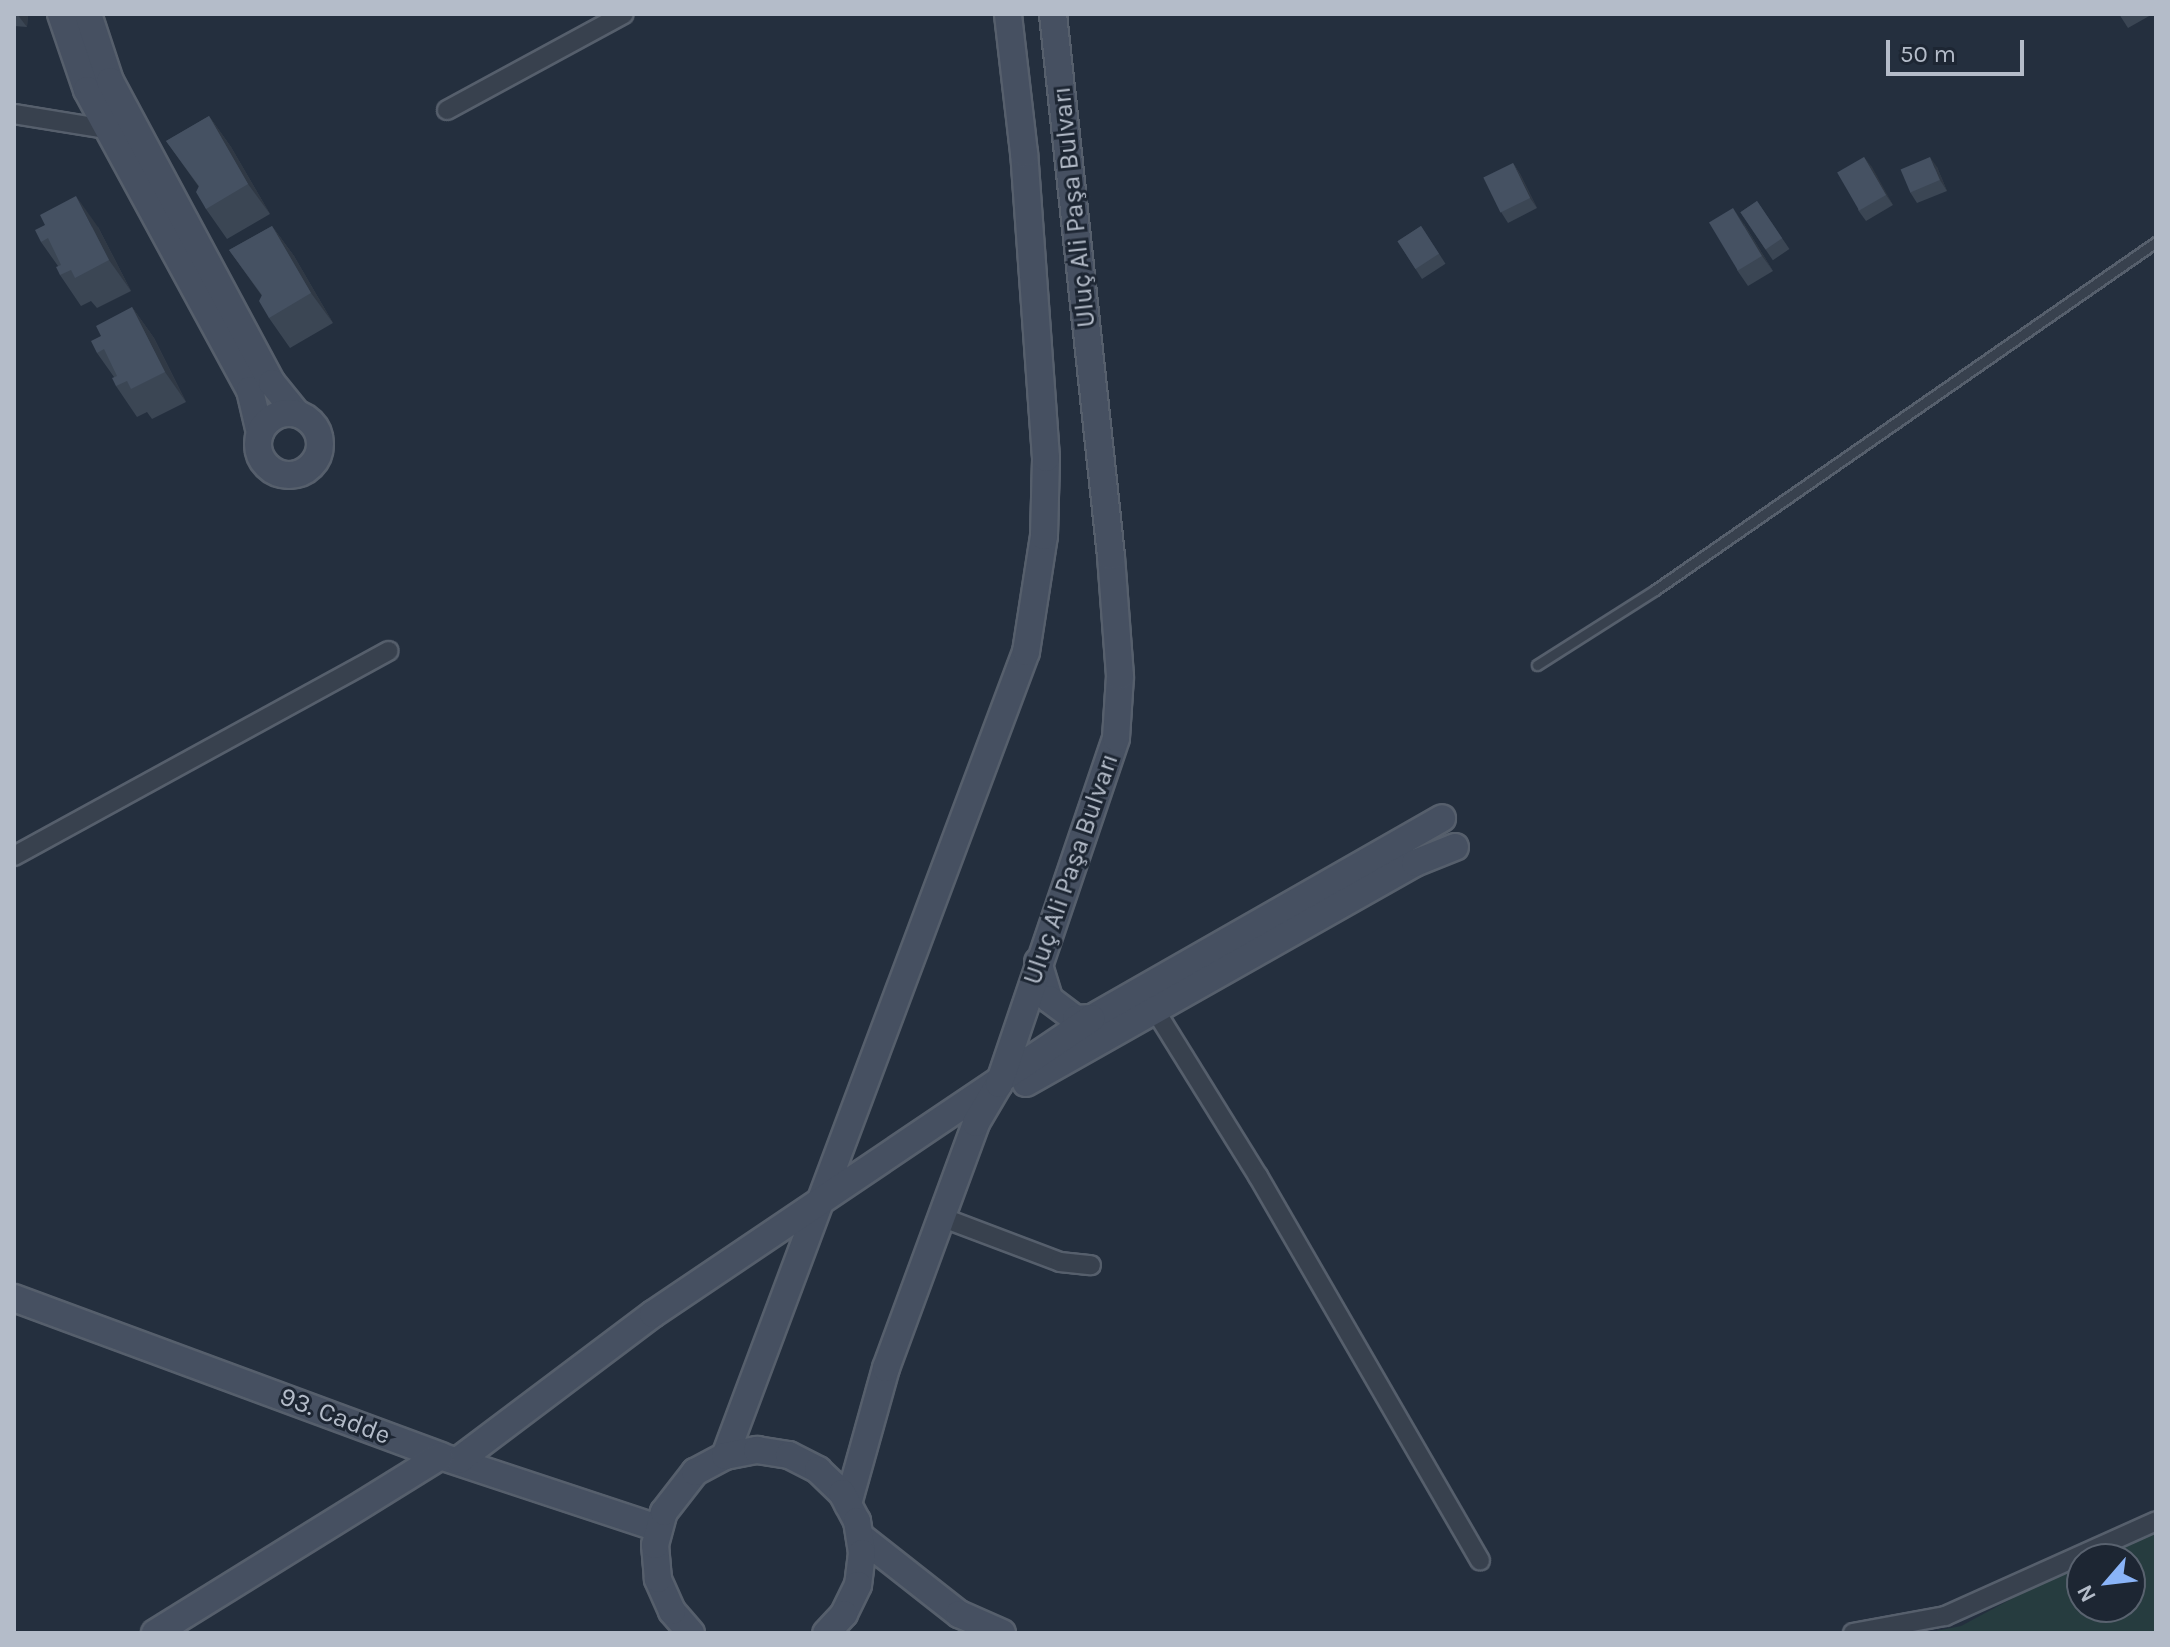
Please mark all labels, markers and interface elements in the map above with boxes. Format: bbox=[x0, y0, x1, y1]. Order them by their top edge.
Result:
scale bar bbox=[1890, 24, 2028, 74]
text: 50 m bbox=[1900, 40, 1956, 68]
street label: Uluç Ali Paşa Bulvarı bbox=[1046, 85, 1102, 329]
street label: Uluç Ali Paşa Bulvarı bbox=[1017, 749, 1125, 989]
street label: 93. Cadde bbox=[275, 1381, 395, 1451]
north arrow bbox=[2066, 1543, 2146, 1623]
text: N bbox=[2071, 1580, 2102, 1606]

